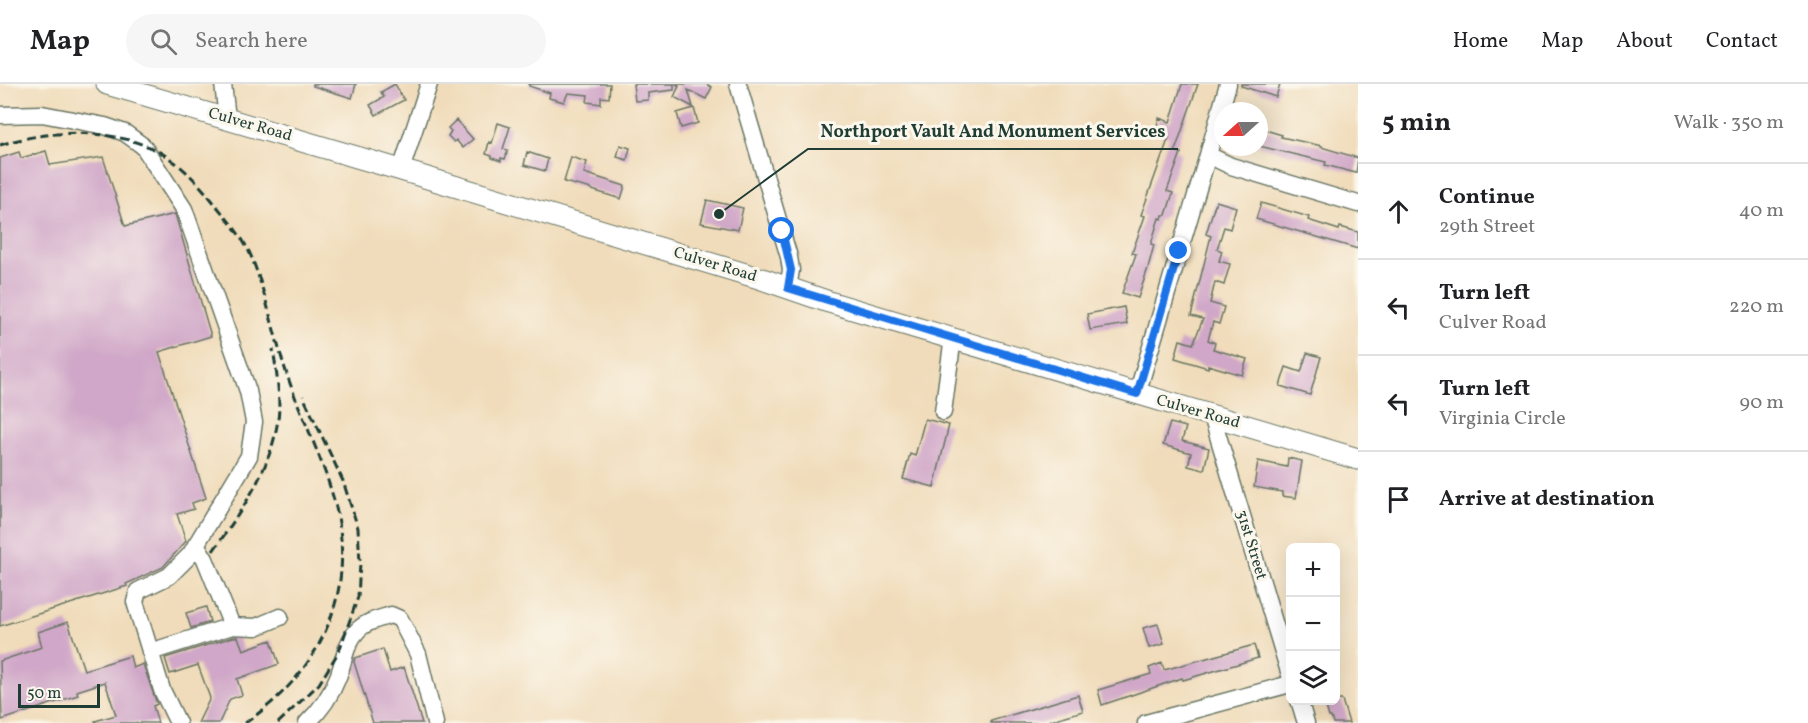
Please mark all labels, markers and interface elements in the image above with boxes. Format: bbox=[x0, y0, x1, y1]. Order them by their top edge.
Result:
search box bbox=[126, 14, 546, 68]
text: Map bbox=[30, 22, 90, 61]
icon: search bbox=[147, 25, 180, 58]
text: Search here bbox=[195, 26, 308, 57]
text: Home bbox=[1453, 27, 1508, 56]
text: Map bbox=[1541, 27, 1583, 56]
text: About bbox=[1616, 27, 1673, 56]
text: Contact bbox=[1706, 27, 1778, 56]
north arrow bbox=[1214, 102, 1268, 156]
street label: Culver Road bbox=[206, 103, 294, 147]
text: 5 min bbox=[1382, 105, 1451, 141]
text: Walk · 350 m bbox=[1673, 109, 1784, 137]
callout: Northport Vault And Monument Services bbox=[808, 113, 1178, 149]
text: Northport Vault And Monument Services bbox=[820, 120, 1166, 145]
text: Continue bbox=[1439, 182, 1535, 213]
icon: ahead bbox=[1382, 195, 1415, 228]
text: 40 m bbox=[1739, 197, 1784, 225]
text: 29th Street bbox=[1439, 213, 1535, 241]
route start bbox=[768, 217, 794, 243]
route end bbox=[1165, 237, 1191, 263]
street label: Culver Road bbox=[671, 242, 759, 288]
text: Turn left bbox=[1439, 278, 1530, 309]
icon: left bbox=[1382, 291, 1415, 324]
text: 220 m bbox=[1729, 293, 1784, 321]
text: Culver Road bbox=[1439, 309, 1547, 337]
text: Turn left bbox=[1439, 374, 1530, 405]
icon: left bbox=[1382, 387, 1415, 420]
text: 90 m bbox=[1740, 389, 1784, 417]
street label: Culver Road bbox=[1154, 390, 1242, 434]
text: Virginia Circle bbox=[1439, 405, 1566, 433]
icon: arrive bbox=[1382, 483, 1415, 516]
text: Arrive at destination bbox=[1439, 484, 1655, 515]
street label: 31st Street bbox=[1230, 507, 1272, 583]
map controls bbox=[1286, 543, 1340, 705]
button: + bbox=[1286, 543, 1340, 597]
button: − bbox=[1286, 597, 1340, 651]
button: layers bbox=[1286, 651, 1340, 705]
scale bar bbox=[18, 681, 100, 708]
text: 50 m bbox=[27, 683, 61, 705]

